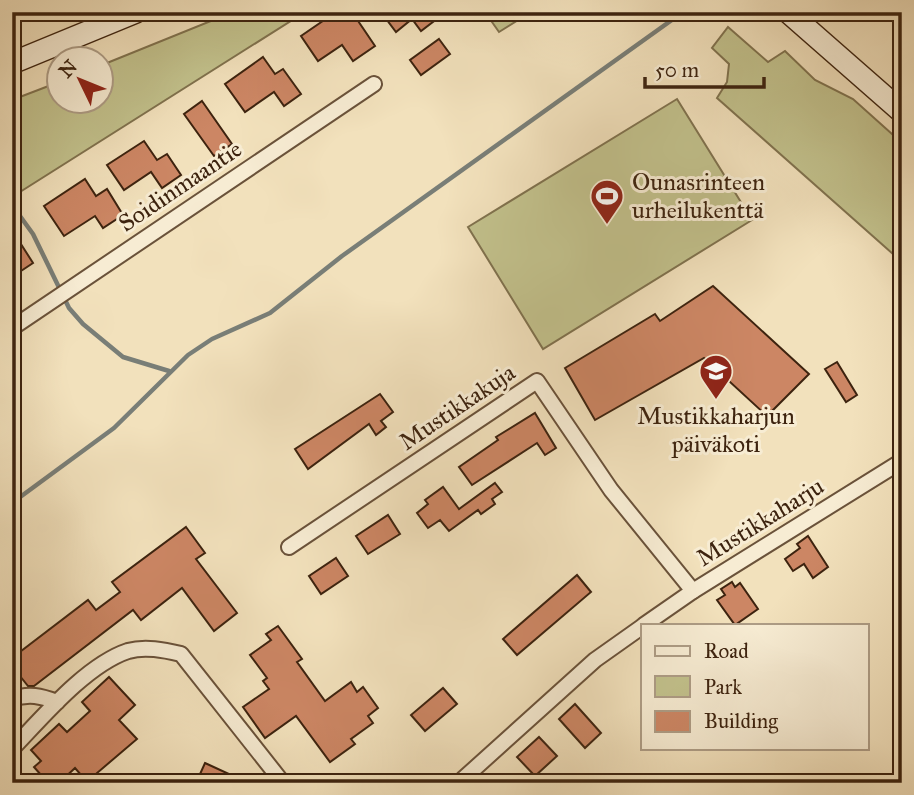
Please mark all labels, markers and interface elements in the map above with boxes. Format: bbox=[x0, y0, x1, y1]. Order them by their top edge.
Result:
north arrow bbox=[46, 46, 116, 116]
scale bar bbox=[645, 46, 764, 90]
text: N bbox=[54, 55, 82, 82]
text: 50 m bbox=[655, 57, 700, 83]
street label: Soidinmaantie bbox=[113, 134, 247, 238]
place label: Ounasrinteen urheilukenttä bbox=[632, 167, 765, 225]
sports icon: Ounasrinteen urheilukenttä bbox=[588, 177, 626, 226]
school or university icon: Mustikkaharjun päiväkoti bbox=[697, 352, 735, 401]
street label: Mustikkakuja bbox=[393, 357, 521, 457]
place label: Mustikkaharjun päiväkoti bbox=[637, 401, 795, 459]
street label: Mustikkaharju bbox=[691, 471, 829, 573]
legend bbox=[641, 624, 869, 750]
text: Road bbox=[704, 638, 749, 664]
text: Park bbox=[704, 674, 742, 700]
text: Building bbox=[704, 708, 778, 734]

